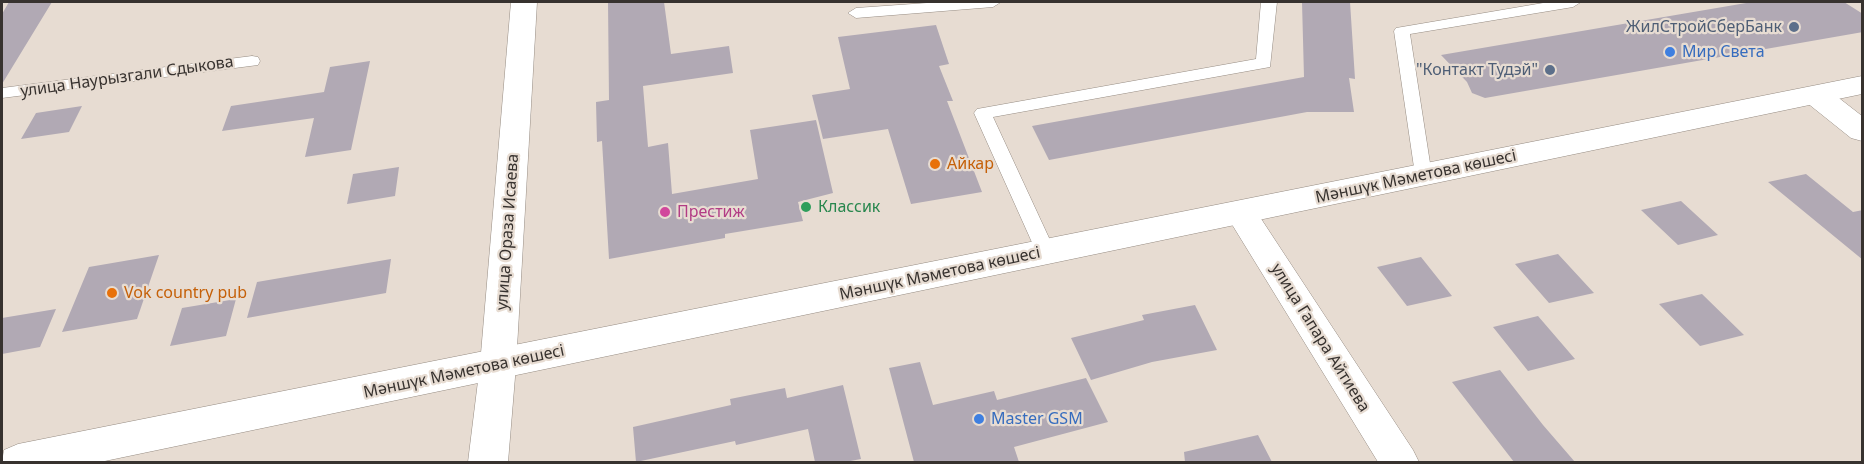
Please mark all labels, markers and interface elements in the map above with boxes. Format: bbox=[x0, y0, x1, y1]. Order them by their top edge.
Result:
place label: ЖилСтройСберБанк bbox=[1626, 17, 1782, 37]
marker: ЖилСтройСберБанк bbox=[1787, 20, 1801, 34]
place label: Мир Света bbox=[1682, 42, 1765, 62]
marker: Мир Света bbox=[1663, 45, 1677, 59]
street label: улица Наурызгали Сдыкова bbox=[19, 53, 235, 101]
place label: "Контакт Тудэй" bbox=[1416, 60, 1538, 80]
marker: "Контакт Тудэй" bbox=[1543, 63, 1557, 77]
street label: Мәншүк Мәметова көшесі bbox=[1314, 146, 1518, 208]
street label: улица Ораза Исаева bbox=[493, 153, 523, 311]
place label: Айкар bbox=[947, 154, 994, 174]
marker: Айкар bbox=[928, 157, 942, 171]
place label: Классик bbox=[818, 197, 880, 217]
marker: Классик bbox=[799, 200, 813, 214]
place label: Престиж bbox=[677, 202, 745, 222]
marker: Престиж bbox=[658, 205, 672, 219]
street label: Мәншүк Мәметова көшесі bbox=[838, 243, 1042, 305]
street label: улица Гапара Айтиева bbox=[1266, 260, 1374, 416]
place label: Vok country pub bbox=[124, 283, 247, 303]
marker: Vok country pub bbox=[105, 286, 119, 300]
street label: Мәншүк Мәметова көшесі bbox=[362, 341, 566, 403]
place label: Master GSM bbox=[991, 409, 1083, 429]
marker: Master GSM bbox=[972, 412, 986, 426]

